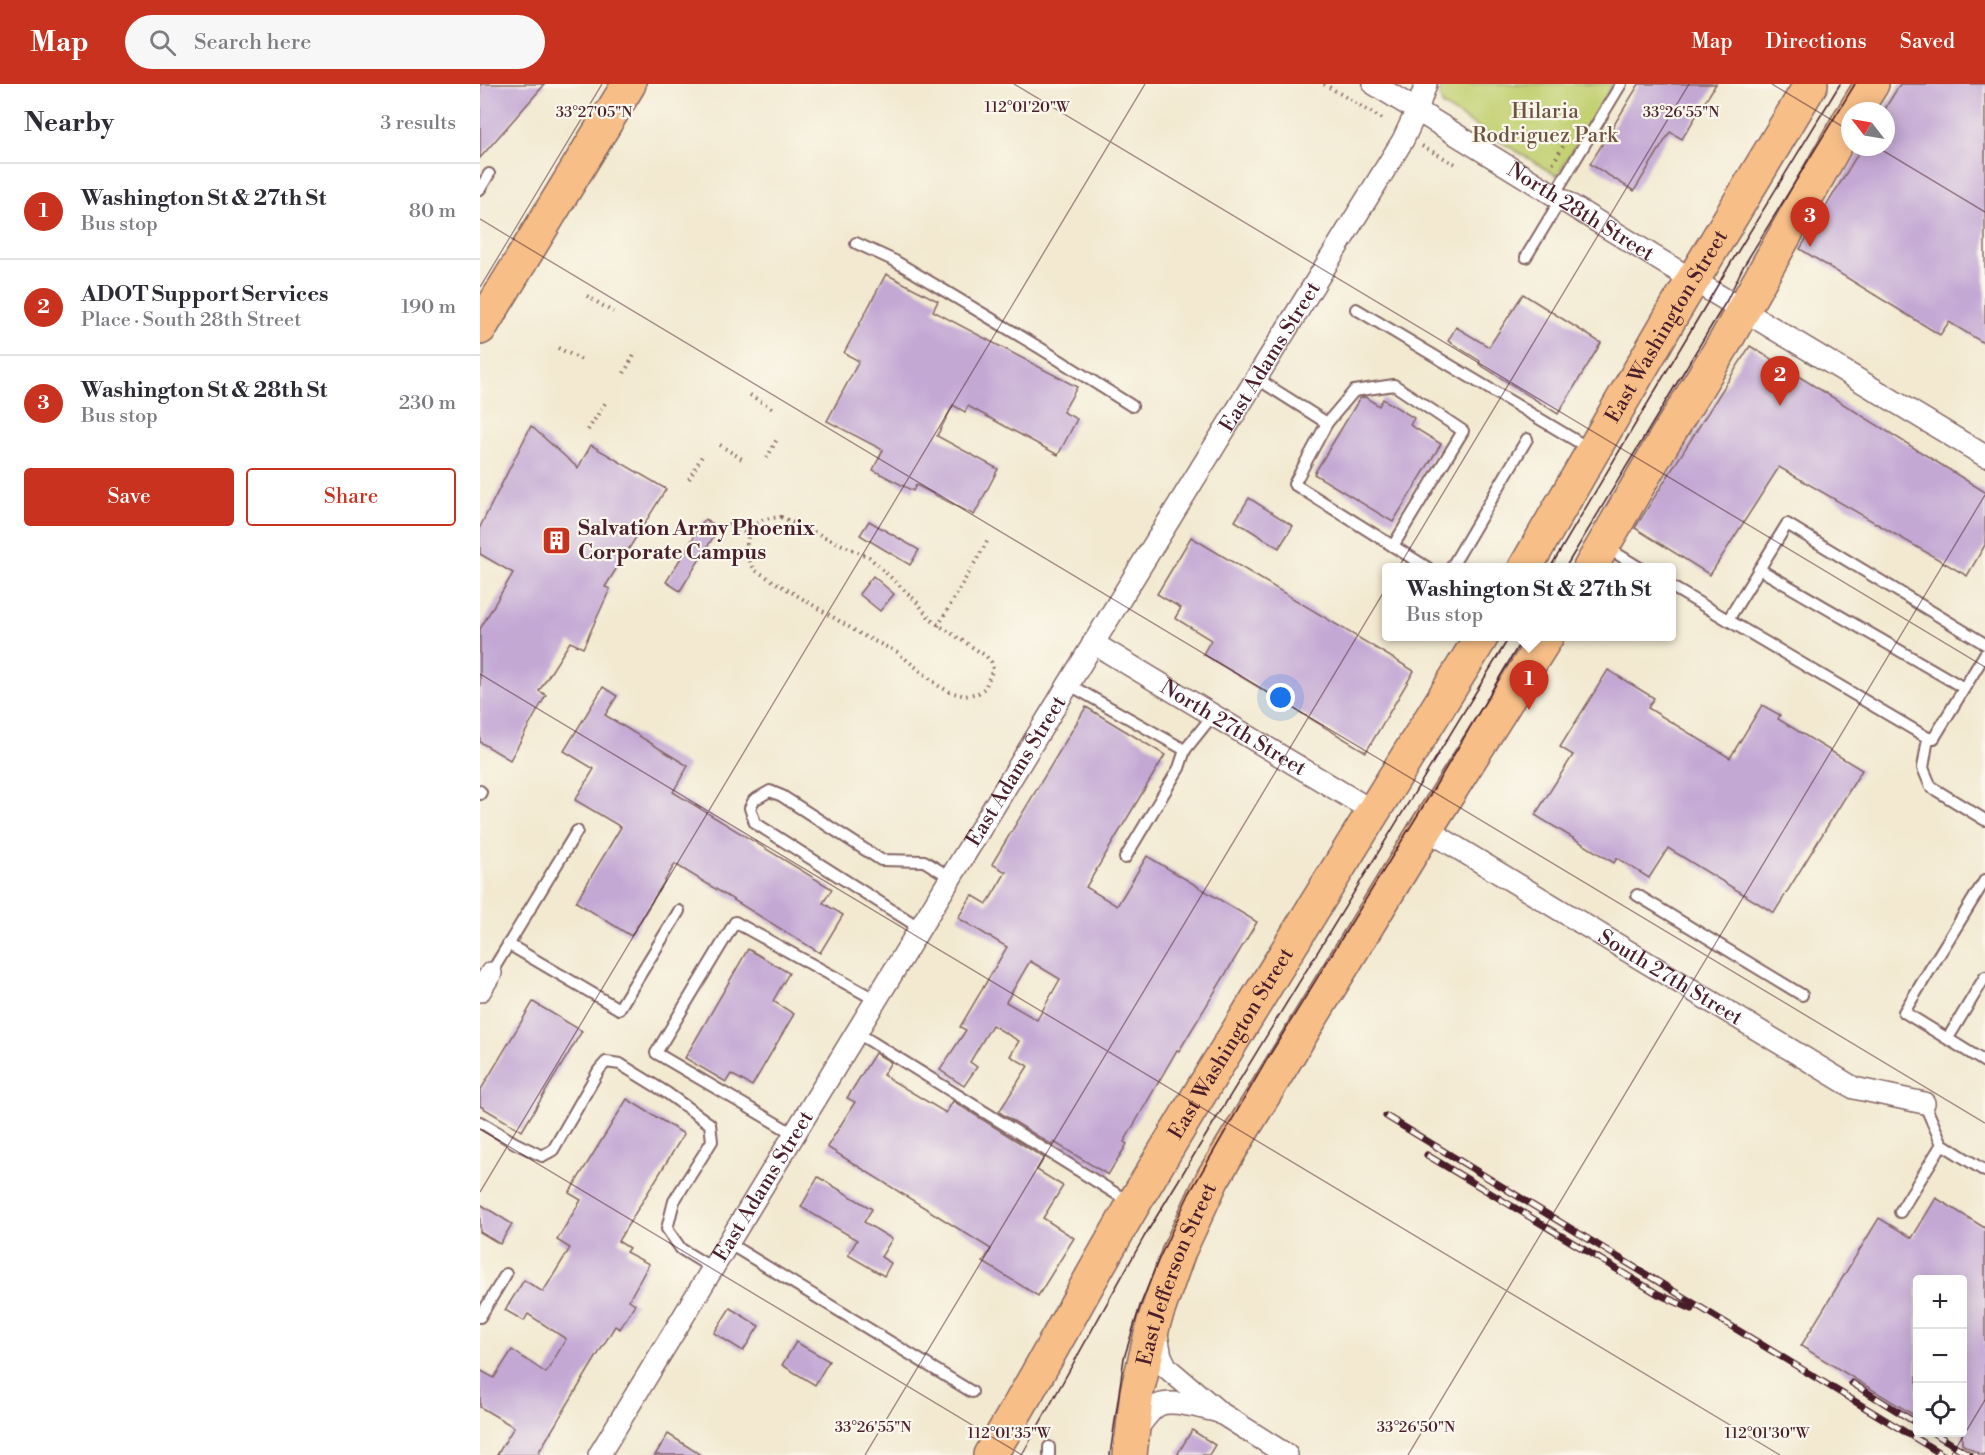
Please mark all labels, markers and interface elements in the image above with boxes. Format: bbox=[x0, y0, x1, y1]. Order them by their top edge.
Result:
search box bbox=[125, 15, 545, 69]
text: Map bbox=[30, 25, 89, 60]
icon: search bbox=[146, 26, 179, 59]
text: Search here bbox=[194, 29, 311, 56]
text: Map bbox=[1691, 29, 1733, 55]
text: Directions bbox=[1766, 29, 1867, 55]
text: Saved bbox=[1900, 29, 1955, 55]
text: 112°01'20"W bbox=[984, 98, 1070, 117]
park label: Hilaria Rodriguez Park bbox=[1472, 99, 1619, 149]
north arrow bbox=[1841, 102, 1895, 156]
text: 33°27'05"N bbox=[556, 103, 632, 122]
text: 33°26'55"N bbox=[1643, 103, 1719, 122]
text: Nearby bbox=[24, 107, 114, 139]
text: 3 results bbox=[380, 111, 456, 136]
street label: North 28th Street bbox=[1502, 157, 1659, 268]
text: Washington St & 27th St bbox=[81, 185, 326, 212]
pin: 3 bbox=[1790, 198, 1830, 247]
text: 1 bbox=[39, 199, 48, 224]
text: 80 m bbox=[409, 199, 456, 224]
text: Bus stop bbox=[81, 212, 158, 237]
street label: East Washington Street bbox=[1600, 225, 1734, 428]
street label: East Adams Street bbox=[1214, 277, 1327, 437]
text: ADOT Support Services bbox=[81, 281, 328, 308]
text: 2 bbox=[37, 295, 50, 320]
text: 190 m bbox=[401, 295, 456, 320]
text: Place · South 28th Street bbox=[81, 308, 301, 333]
pin: 2 bbox=[1760, 356, 1800, 406]
text: Washington St & 28th St bbox=[81, 377, 327, 404]
text: 3 bbox=[37, 391, 50, 416]
text: 230 m bbox=[399, 391, 456, 416]
text: Bus stop bbox=[81, 404, 158, 429]
button: Save bbox=[24, 468, 234, 526]
button: Share bbox=[246, 468, 456, 526]
place label: Salvation Army Phoenix Corporate Campus bbox=[578, 516, 816, 566]
building icon: Salvation Army Phoenix Corporate Campus bbox=[541, 524, 573, 556]
popup bbox=[1382, 563, 1676, 641]
text: Washington St & 27th St bbox=[1406, 576, 1652, 603]
text: Bus stop bbox=[1406, 603, 1483, 628]
pin: 1 bbox=[1510, 660, 1548, 710]
street label: North 27th Street bbox=[1155, 675, 1311, 782]
your location bbox=[1266, 683, 1295, 712]
street label: East Adams Street bbox=[961, 691, 1073, 852]
street label: South 27th Street bbox=[1593, 924, 1748, 1032]
street label: East Washington Street bbox=[1163, 943, 1300, 1144]
street label: East Adams Street bbox=[708, 1106, 820, 1267]
street label: East Jefferson Street bbox=[1132, 1178, 1223, 1368]
map controls bbox=[1913, 1275, 1967, 1437]
button: + bbox=[1913, 1275, 1967, 1329]
button: − bbox=[1913, 1329, 1967, 1383]
button: locate bbox=[1913, 1383, 1967, 1437]
text: 33°26'55"N bbox=[835, 1418, 911, 1437]
text: 33°26'50"N bbox=[1377, 1418, 1455, 1437]
text: 112°01'35"W bbox=[967, 1424, 1051, 1443]
text: 112°01'30"W bbox=[1725, 1424, 1810, 1443]

